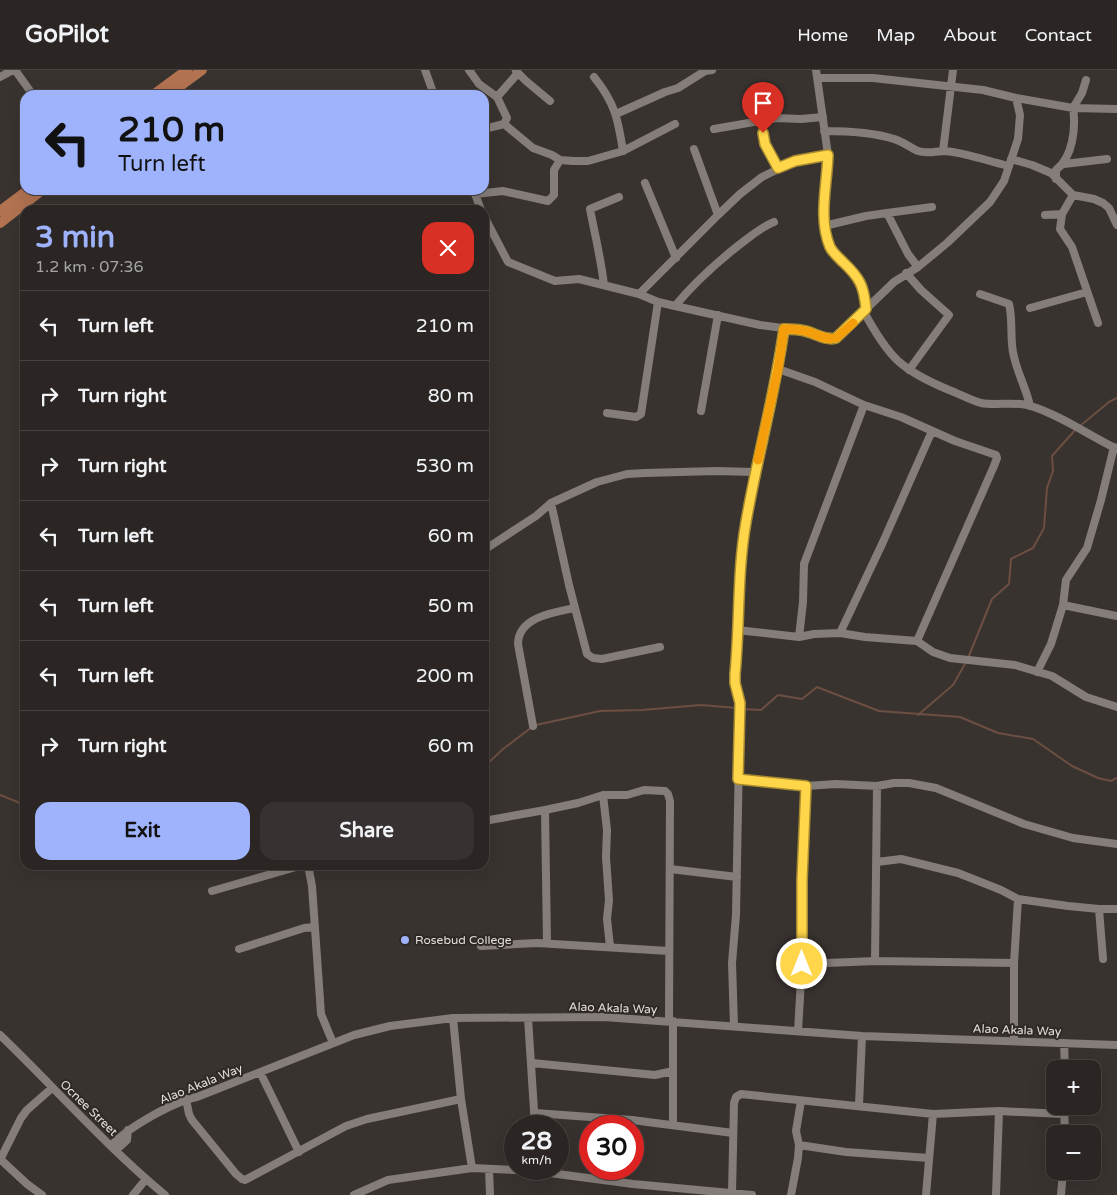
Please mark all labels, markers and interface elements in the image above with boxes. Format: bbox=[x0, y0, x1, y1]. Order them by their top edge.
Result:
text: GoPilot bbox=[25, 20, 109, 49]
text: Home bbox=[797, 24, 848, 46]
text: Map bbox=[876, 24, 915, 46]
text: About bbox=[943, 24, 997, 46]
text: Contact bbox=[1025, 24, 1092, 46]
pin bbox=[742, 82, 784, 133]
icon: arrive bbox=[749, 89, 777, 117]
text: 210 m bbox=[118, 109, 225, 151]
icon: left bbox=[35, 110, 100, 175]
text: Turn left bbox=[118, 151, 206, 177]
text: 3 min bbox=[35, 219, 115, 256]
button: close bbox=[422, 222, 474, 274]
text: 1.2 km · 07:36 bbox=[35, 257, 144, 277]
icon: left bbox=[35, 312, 63, 340]
text: Turn left bbox=[78, 315, 154, 337]
text: 210 m bbox=[416, 315, 474, 337]
icon: right bbox=[35, 382, 63, 410]
text: Turn right bbox=[78, 385, 166, 407]
text: 80 m bbox=[428, 385, 474, 407]
icon: right bbox=[35, 452, 63, 480]
text: Turn right bbox=[78, 455, 166, 477]
text: 530 m bbox=[416, 455, 474, 477]
icon: left bbox=[35, 522, 63, 550]
text: Turn left bbox=[78, 525, 154, 547]
text: 60 m bbox=[428, 525, 474, 547]
icon: left bbox=[35, 592, 63, 620]
text: Turn left bbox=[78, 595, 154, 617]
text: 50 m bbox=[428, 595, 474, 617]
icon: left bbox=[35, 662, 63, 690]
text: Turn left bbox=[78, 665, 154, 687]
text: 200 m bbox=[416, 665, 474, 687]
icon: right bbox=[35, 732, 63, 760]
text: Turn right bbox=[78, 735, 166, 757]
text: 60 m bbox=[428, 735, 474, 757]
button: Exit bbox=[35, 802, 250, 860]
button: Share bbox=[260, 802, 474, 860]
place label: Rosebud College bbox=[415, 933, 512, 947]
marker: Rosebud College bbox=[399, 934, 411, 946]
position arrow bbox=[775, 937, 827, 989]
street label: Alao Akala Way bbox=[568, 999, 658, 1017]
street label: Alao Akala Way bbox=[972, 1021, 1062, 1039]
map controls bbox=[1046, 1060, 1101, 1180]
button: + bbox=[1046, 1060, 1101, 1115]
street label: Alao Akala Way bbox=[157, 1061, 245, 1107]
street label: Ocnee Street bbox=[57, 1077, 121, 1139]
speed limit sign: 30 bbox=[579, 1115, 644, 1180]
button: − bbox=[1046, 1125, 1101, 1180]
text: 28 bbox=[521, 1126, 552, 1156]
text: km/h bbox=[521, 1153, 552, 1167]

